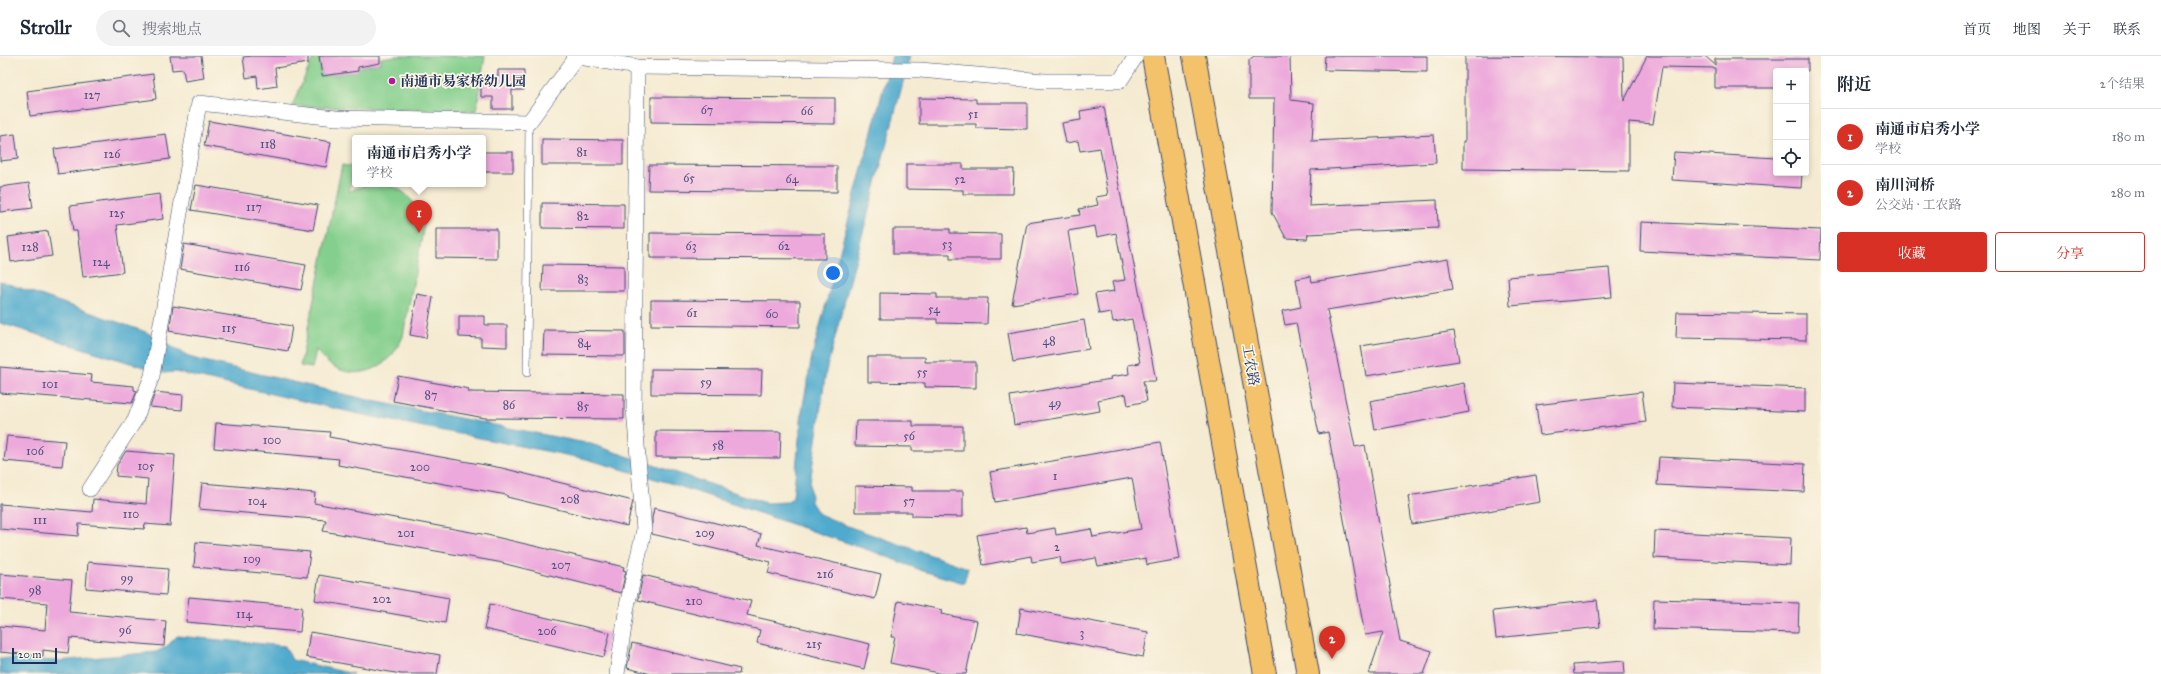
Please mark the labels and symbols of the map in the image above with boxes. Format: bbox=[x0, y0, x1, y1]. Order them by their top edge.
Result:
place label: 南通市易家桥幼儿园 bbox=[400, 73, 526, 90]
marker: 南通市易家桥幼儿园 bbox=[387, 76, 397, 86]
house number: 127 bbox=[84, 88, 100, 102]
house number: 67 bbox=[701, 103, 713, 117]
house number: 66 bbox=[801, 104, 814, 118]
house number: 51 bbox=[968, 107, 978, 121]
house number: 118 bbox=[260, 137, 276, 151]
house number: 81 bbox=[576, 145, 588, 159]
house number: 126 bbox=[104, 147, 121, 161]
house number: 65 bbox=[683, 171, 695, 185]
house number: 64 bbox=[786, 172, 799, 186]
house number: 52 bbox=[954, 172, 966, 186]
house number: 117 bbox=[246, 200, 262, 214]
pin: 1 bbox=[406, 200, 432, 233]
house number: 125 bbox=[109, 206, 125, 220]
house number: 82 bbox=[577, 209, 589, 223]
house number: 53 bbox=[942, 237, 952, 251]
house number: 63 bbox=[686, 239, 697, 253]
house number: 62 bbox=[778, 239, 790, 253]
house number: 128 bbox=[21, 240, 39, 254]
house number: 124 bbox=[92, 255, 110, 269]
house number: 116 bbox=[234, 260, 251, 274]
your location bbox=[823, 263, 843, 283]
house number: 83 bbox=[577, 272, 589, 286]
house number: 54 bbox=[928, 302, 940, 316]
house number: 61 bbox=[687, 306, 698, 320]
house number: 60 bbox=[765, 307, 779, 321]
house number: 115 bbox=[222, 321, 237, 335]
house number: 48 bbox=[1042, 334, 1056, 348]
house number: 84 bbox=[577, 336, 591, 350]
street label: 工农路 bbox=[1238, 343, 1263, 387]
house number: 55 bbox=[916, 365, 928, 379]
house number: 59 bbox=[700, 375, 712, 389]
house number: 101 bbox=[42, 377, 58, 391]
house number: 87 bbox=[425, 388, 437, 402]
house number: 49 bbox=[1048, 396, 1062, 410]
house number: 86 bbox=[503, 398, 516, 412]
house number: 85 bbox=[577, 399, 589, 413]
house number: 56 bbox=[903, 429, 916, 443]
house number: 100 bbox=[263, 433, 281, 447]
house number: 58 bbox=[712, 438, 724, 452]
house number: 106 bbox=[26, 444, 45, 458]
house number: 105 bbox=[137, 459, 155, 473]
house number: 200 bbox=[410, 460, 430, 474]
house number: 1 bbox=[1053, 469, 1058, 483]
house number: 208 bbox=[560, 492, 580, 506]
house number: 104 bbox=[248, 494, 266, 508]
house number: 57 bbox=[903, 494, 915, 508]
house number: 110 bbox=[123, 507, 139, 521]
house number: 111 bbox=[33, 513, 47, 527]
house number: 201 bbox=[397, 526, 415, 540]
house number: 209 bbox=[695, 526, 715, 540]
house number: 2 bbox=[1054, 540, 1060, 554]
house number: 109 bbox=[243, 552, 261, 566]
house number: 207 bbox=[551, 558, 571, 572]
house number: 216 bbox=[817, 567, 834, 581]
house number: 99 bbox=[121, 571, 133, 585]
house number: 98 bbox=[29, 583, 41, 597]
house number: 202 bbox=[373, 592, 391, 606]
house number: 210 bbox=[685, 594, 703, 608]
house number: 114 bbox=[236, 607, 252, 621]
house number: 96 bbox=[119, 623, 132, 637]
house number: 206 bbox=[537, 624, 557, 638]
house number: 3 bbox=[1080, 626, 1085, 640]
pin: 2 bbox=[1319, 626, 1345, 659]
house number: 215 bbox=[806, 637, 822, 651]
scale bar bbox=[12, 646, 57, 665]

